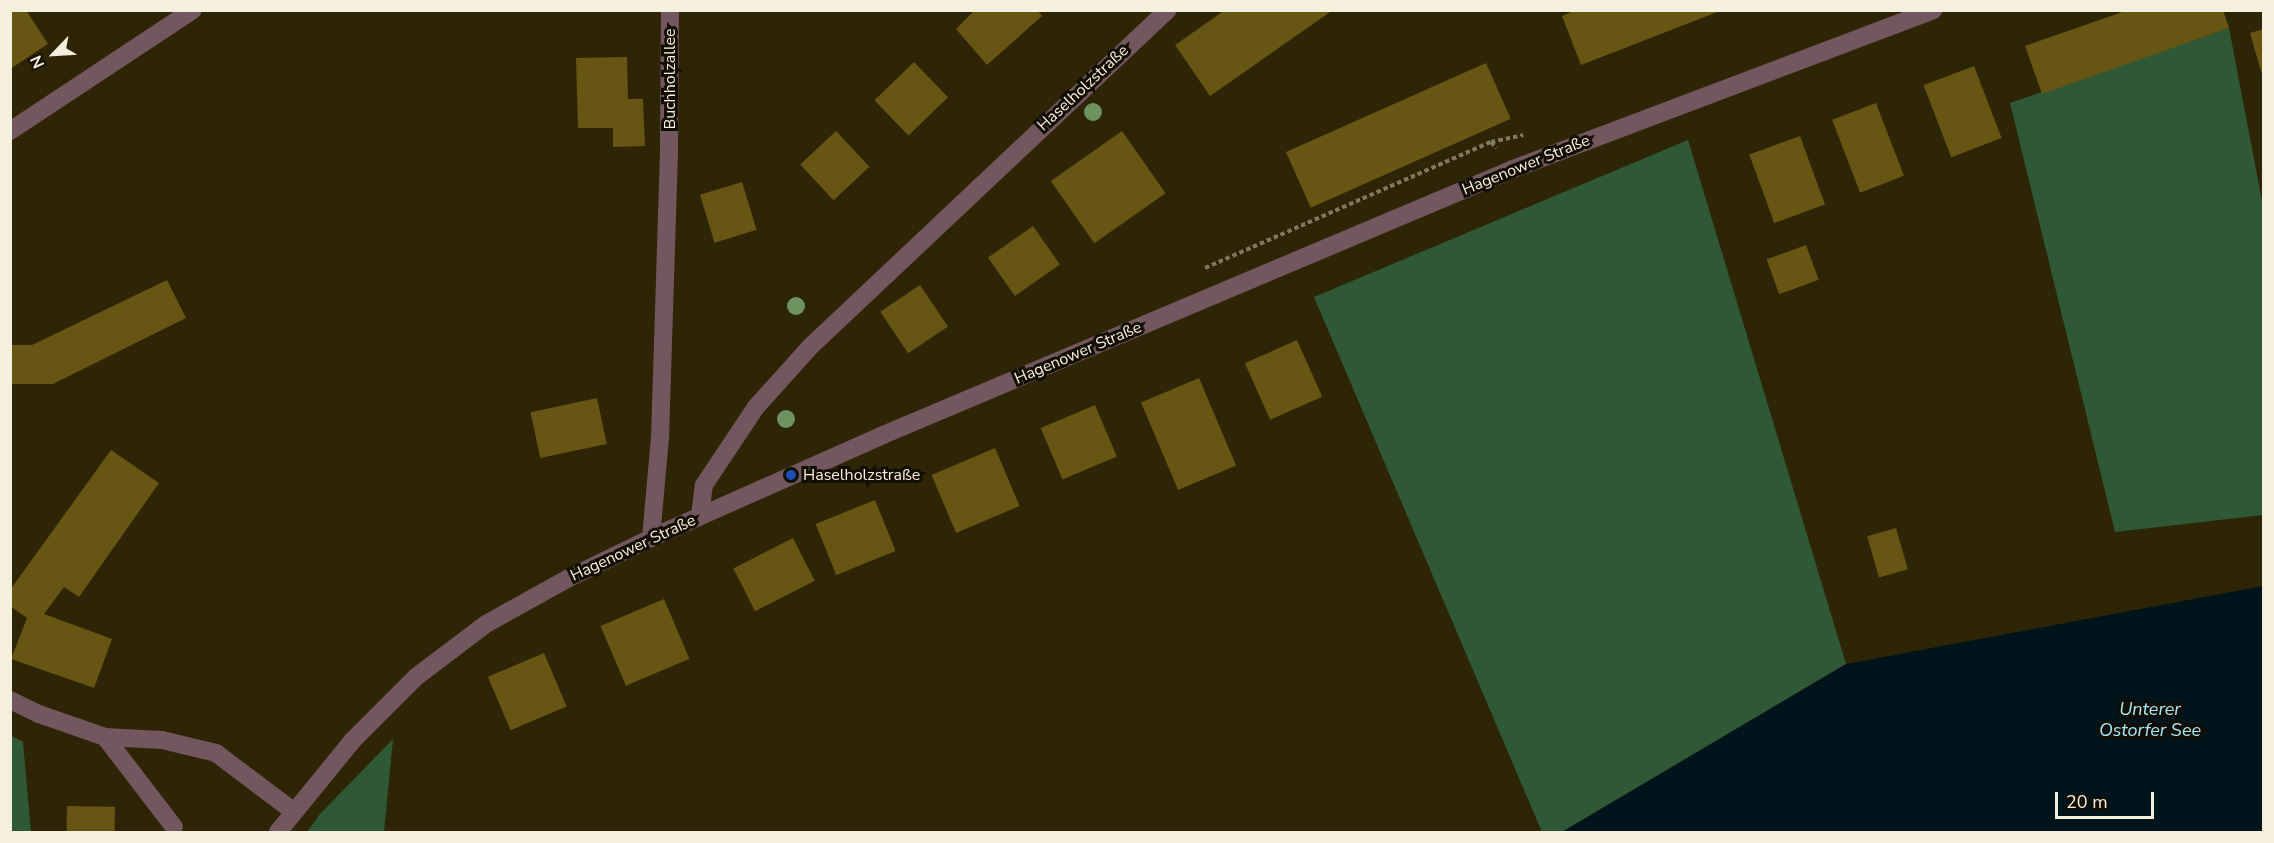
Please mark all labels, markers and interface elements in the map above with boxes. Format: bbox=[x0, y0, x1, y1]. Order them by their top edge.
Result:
north arrow bbox=[24, 24, 84, 84]
street label: Buchholzallee bbox=[660, 28, 680, 130]
street label: Haselholzstraße bbox=[1034, 41, 1132, 135]
text: N bbox=[25, 52, 50, 72]
street label: Hagenower Straße bbox=[1459, 131, 1593, 199]
street label: Hagenower Straße bbox=[1012, 318, 1144, 388]
place label: Haselholzstraße bbox=[803, 465, 920, 485]
marker: Haselholzstraße bbox=[784, 468, 798, 482]
street label: Hagenower Straße bbox=[567, 511, 699, 585]
water label: Unterer Ostorfer See bbox=[2099, 699, 2201, 742]
scale bar bbox=[2058, 780, 2157, 818]
text: 20 m bbox=[2066, 790, 2108, 814]

